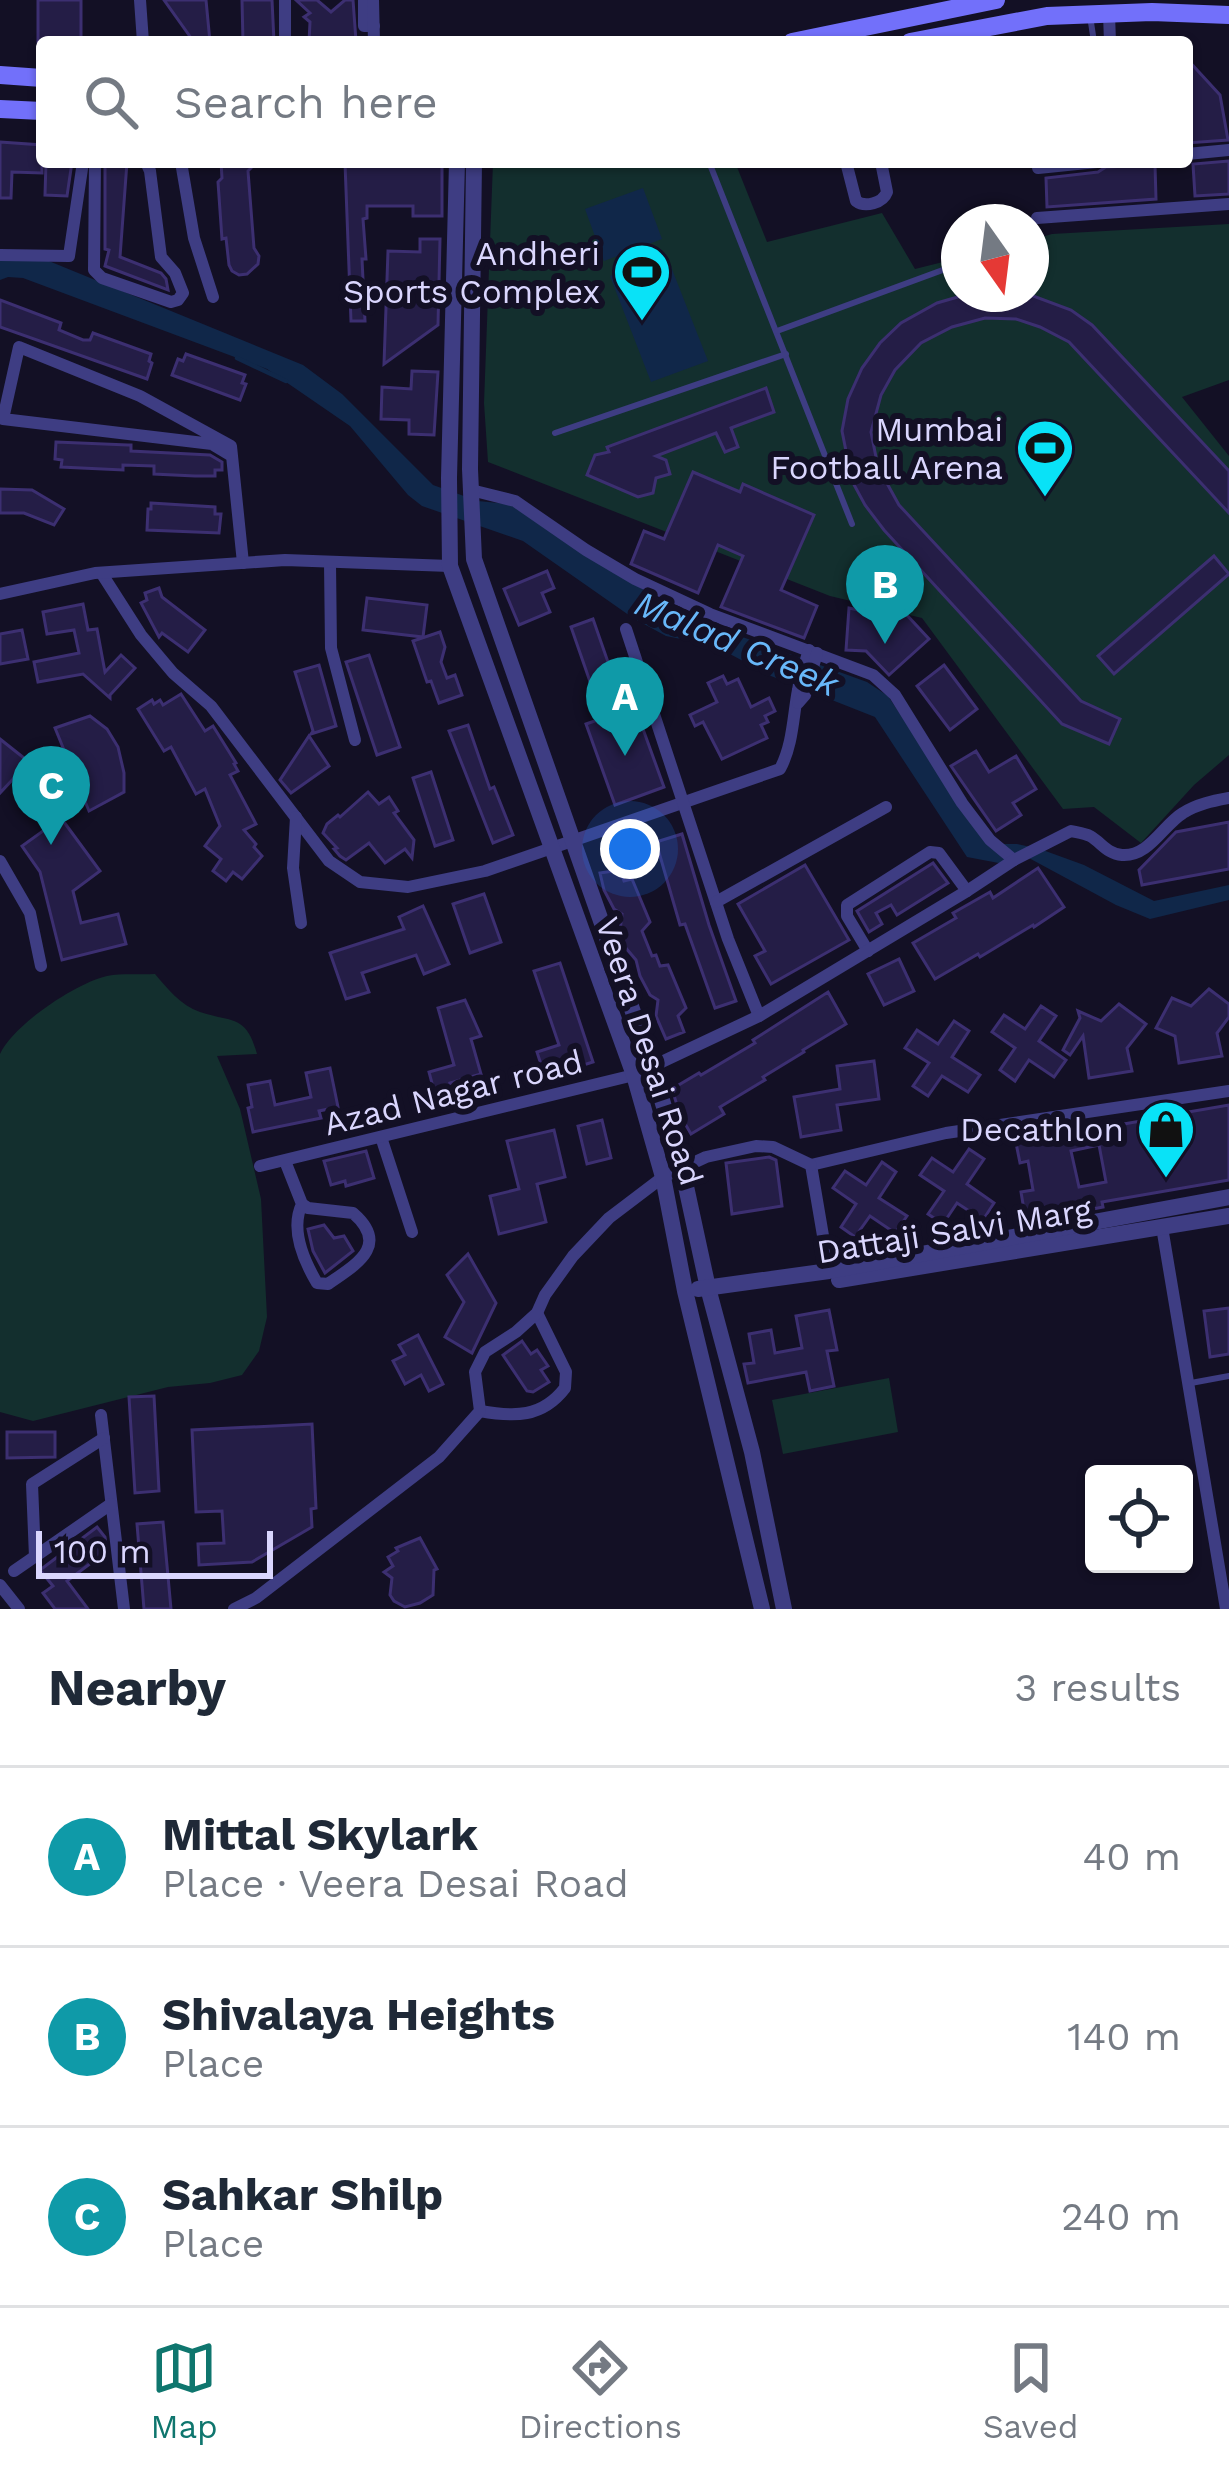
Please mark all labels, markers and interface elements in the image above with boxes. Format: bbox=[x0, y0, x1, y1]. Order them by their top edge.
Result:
search box bbox=[36, 36, 1193, 168]
icon: search bbox=[78, 69, 144, 135]
text: Search here bbox=[174, 76, 438, 129]
north arrow bbox=[941, 204, 1049, 312]
place label: Andheri Sports Complex bbox=[343, 234, 600, 311]
sports icon: Andheri Sports Complex bbox=[611, 241, 673, 323]
place label: Mumbai Football Arena bbox=[770, 410, 1003, 487]
sports icon: Mumbai Football Arena bbox=[1014, 417, 1076, 499]
pin: B bbox=[846, 545, 924, 644]
water label: Malad Creek bbox=[628, 582, 846, 706]
pin: A bbox=[586, 657, 664, 756]
pin: C bbox=[12, 746, 90, 845]
your location bbox=[600, 819, 660, 879]
street label: Veera Desai Road bbox=[588, 912, 711, 1190]
street label: Azad Nagar road bbox=[320, 1042, 586, 1143]
shop icon: Decathlon bbox=[1135, 1098, 1197, 1180]
place label: Decathlon bbox=[960, 1110, 1124, 1149]
street label: Dattaji Salvi Marg bbox=[814, 1189, 1095, 1271]
map controls bbox=[1085, 1465, 1193, 1573]
button: locate bbox=[1085, 1465, 1193, 1573]
scale bar bbox=[36, 1525, 273, 1578]
text: 100 m bbox=[54, 1532, 151, 1571]
text: Nearby bbox=[48, 1658, 226, 1717]
text: 3 results bbox=[1015, 1665, 1181, 1710]
text: Mittal Skylark bbox=[162, 1808, 478, 1861]
text: A bbox=[74, 1834, 100, 1879]
text: 40 m bbox=[1082, 1834, 1181, 1879]
text: Place · Veera Desai Road bbox=[162, 1861, 629, 1906]
text: Shivalaya Heights bbox=[162, 1988, 555, 2041]
text: B bbox=[74, 2014, 100, 2059]
text: 140 m bbox=[1067, 2014, 1181, 2059]
text: Place bbox=[162, 2041, 264, 2086]
text: Sahkar Shilp bbox=[162, 2168, 443, 2221]
text: C bbox=[74, 2194, 100, 2239]
text: 240 m bbox=[1061, 2194, 1181, 2239]
text: Place bbox=[162, 2221, 264, 2266]
tab: Map bbox=[150, 2335, 218, 2446]
tab: Directions bbox=[519, 2335, 682, 2446]
tab: Saved bbox=[983, 2335, 1079, 2446]

